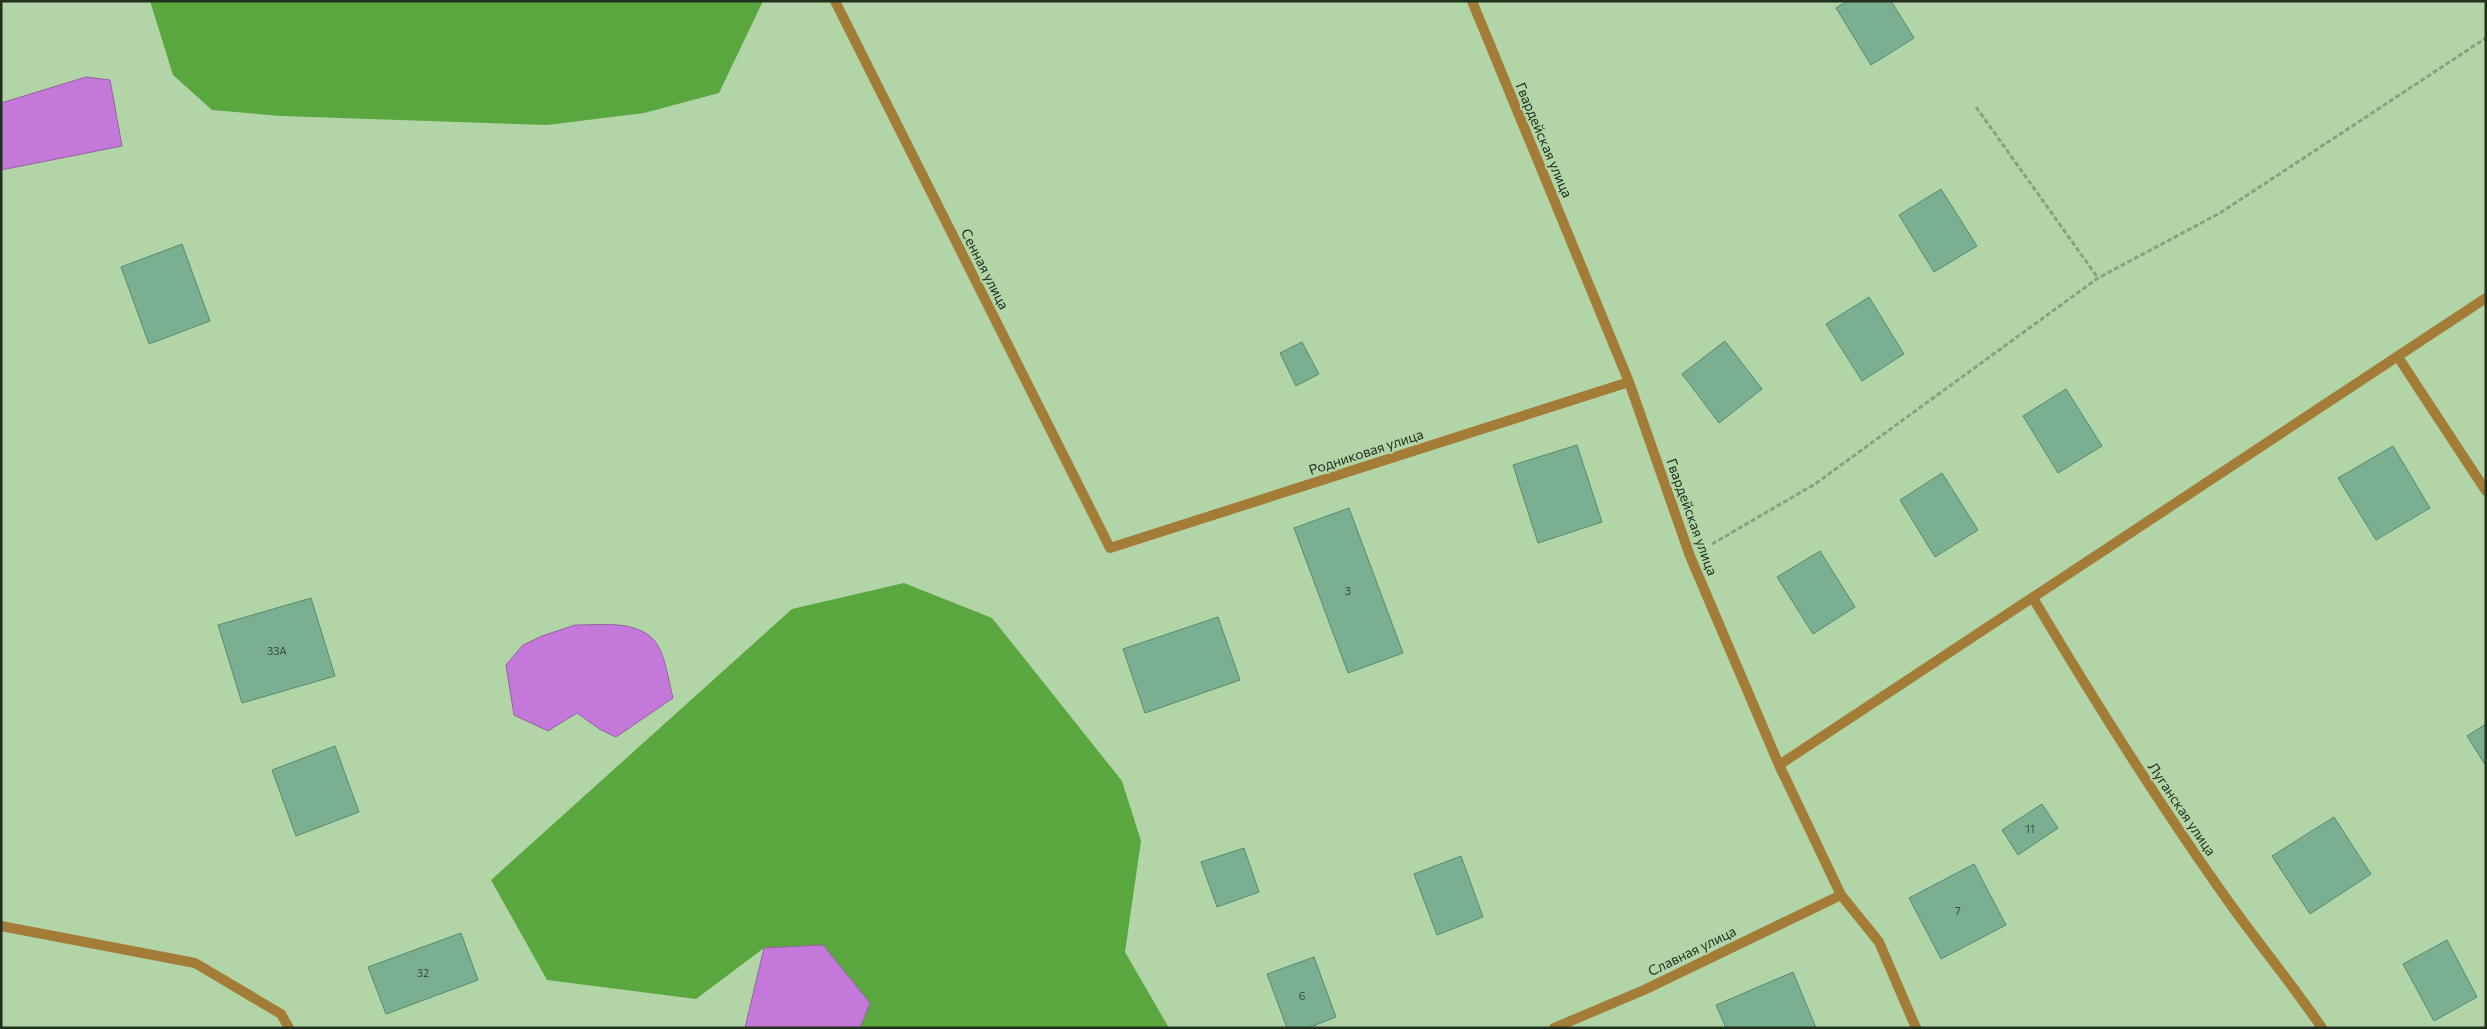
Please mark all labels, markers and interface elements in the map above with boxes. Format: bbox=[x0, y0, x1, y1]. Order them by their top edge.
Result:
street label: Гвардейская улица bbox=[1513, 80, 1576, 200]
street label: Сенная улица bbox=[958, 225, 1013, 312]
street label: Родниковая улица bbox=[1306, 425, 1425, 478]
street label: Гвардейская улица bbox=[1663, 456, 1722, 578]
house number: 3 bbox=[1345, 584, 1351, 597]
house number: 33А bbox=[267, 644, 287, 657]
street label: Луганская улица bbox=[2145, 759, 2220, 859]
house number: 11 bbox=[2025, 822, 2035, 835]
house number: 7 bbox=[1955, 904, 1961, 917]
street label: Славная улица bbox=[1645, 922, 1739, 979]
house number: 32 bbox=[417, 966, 429, 979]
house number: 6 bbox=[1299, 989, 1306, 1002]

